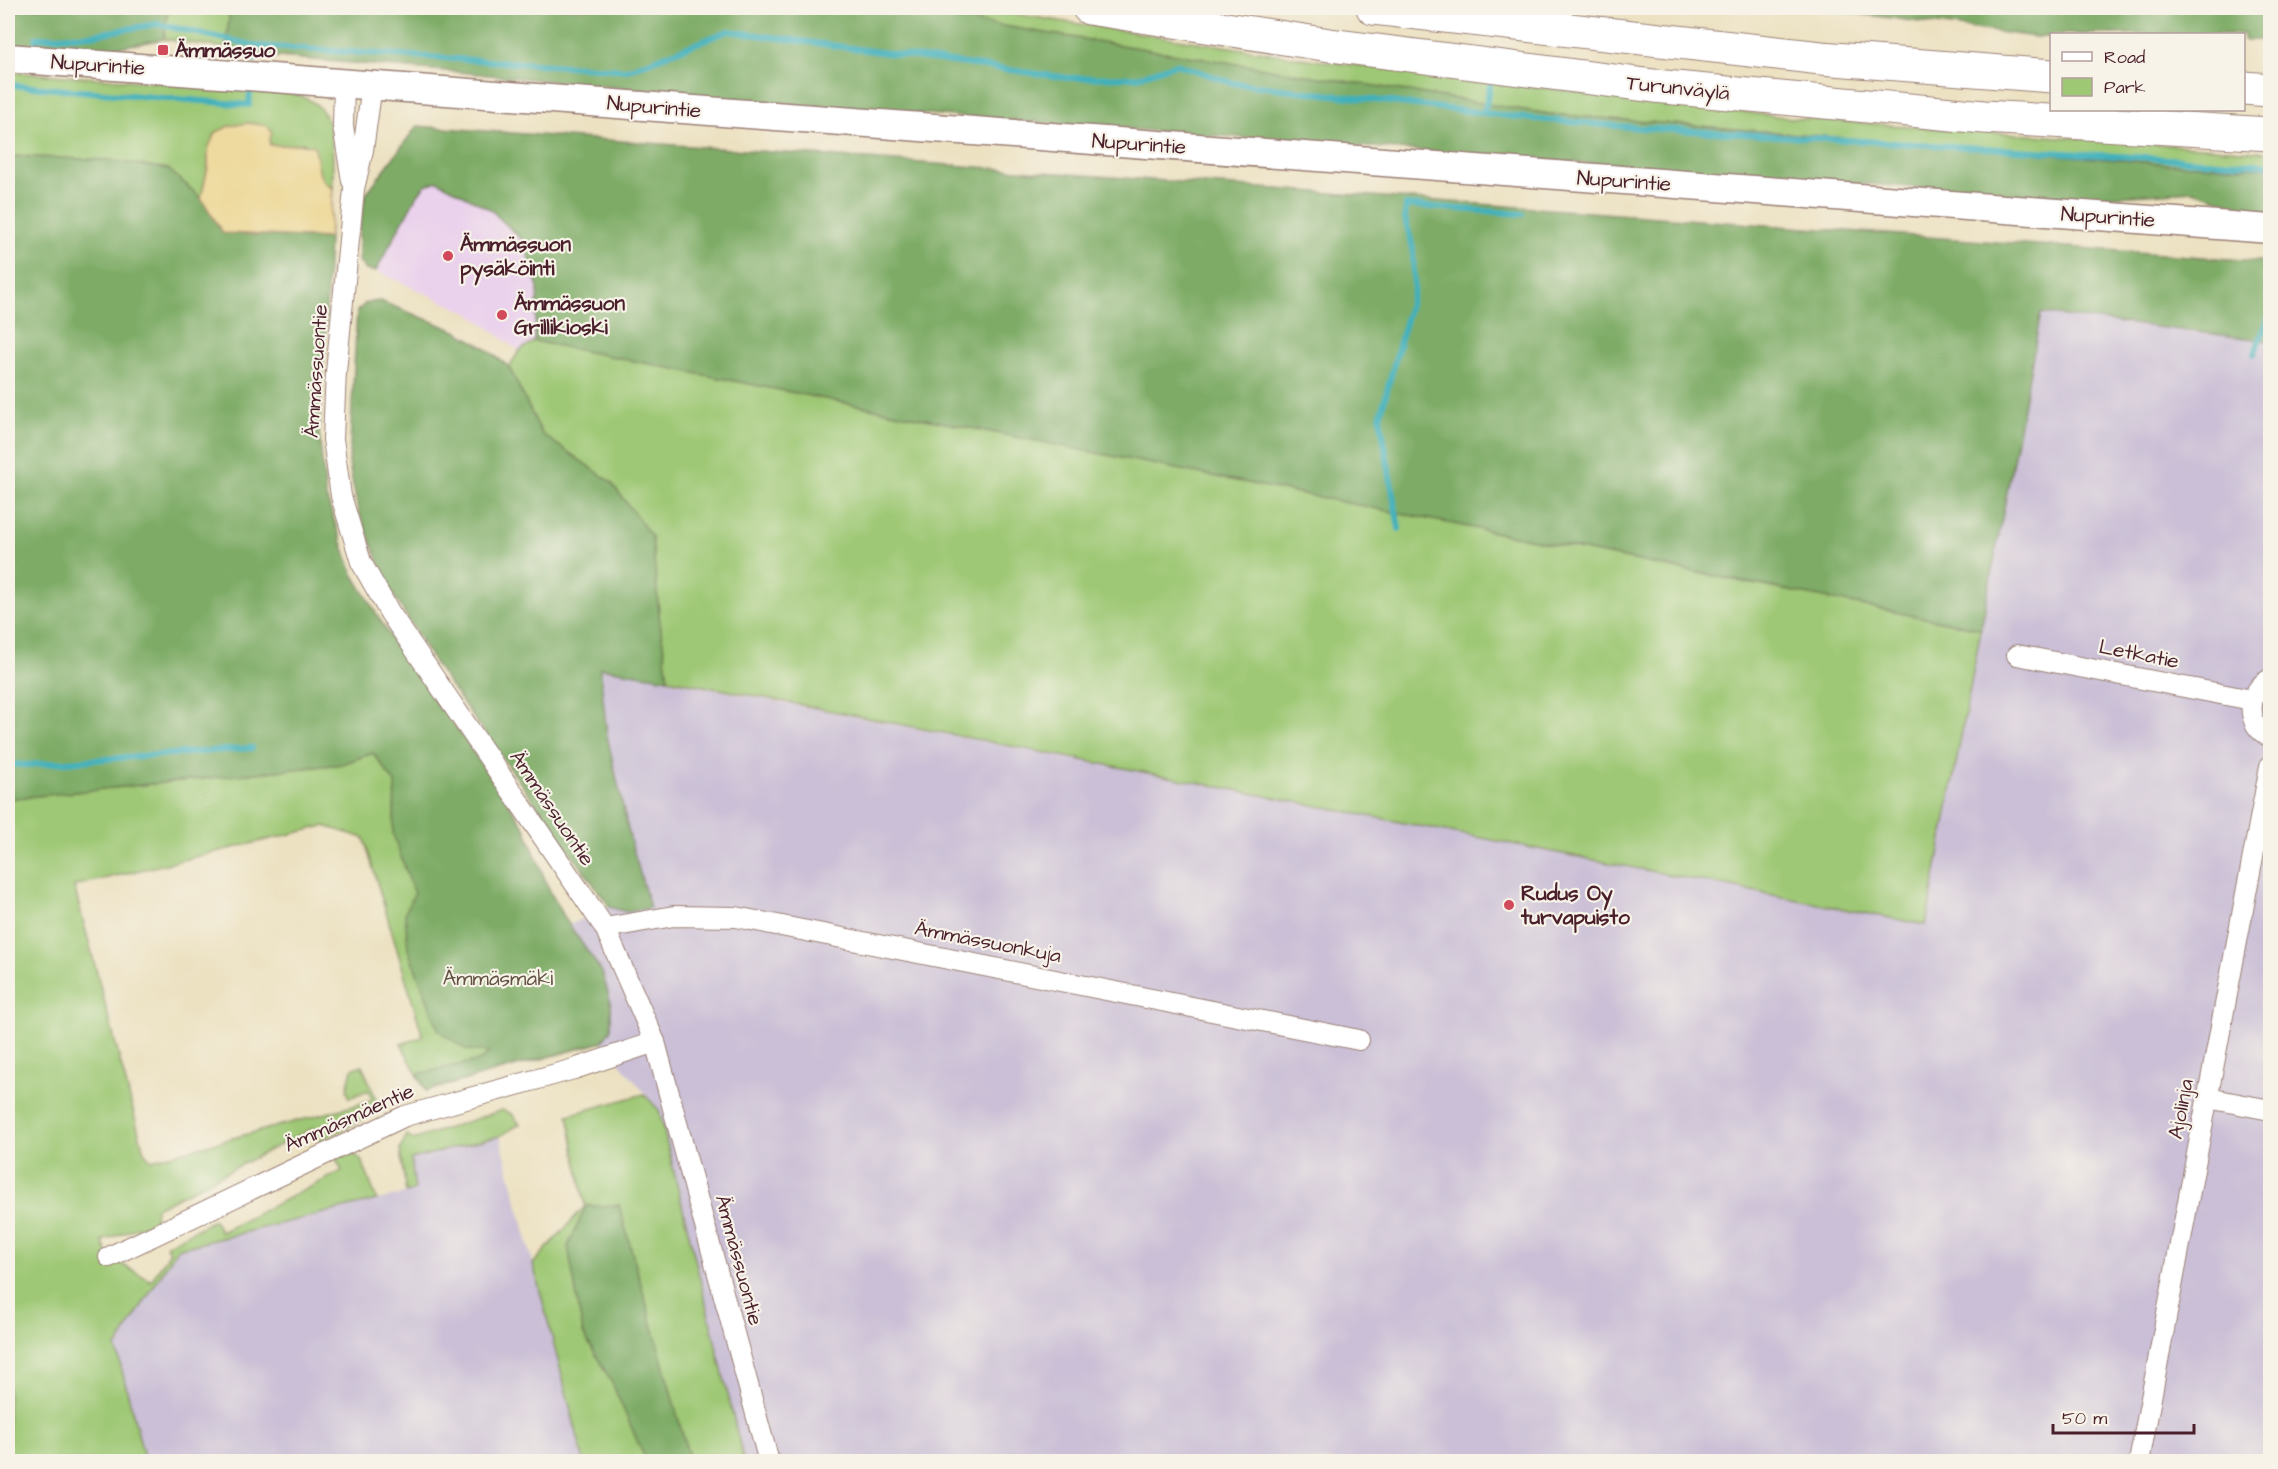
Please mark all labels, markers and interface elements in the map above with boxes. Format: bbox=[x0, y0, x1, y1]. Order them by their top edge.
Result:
legend bbox=[2050, 33, 2245, 111]
place label: Ämmässuo bbox=[175, 36, 276, 65]
marker: Ämmässuo bbox=[156, 43, 170, 57]
text: Road bbox=[2104, 45, 2145, 70]
street label: Nupurintie bbox=[50, 47, 146, 84]
street label: Turunväylä bbox=[1625, 68, 1731, 110]
text: Park bbox=[2104, 75, 2146, 100]
street label: Nupurintie bbox=[606, 88, 702, 127]
street label: Nupurintie bbox=[1091, 126, 1187, 163]
street label: Nupurintie bbox=[1576, 163, 1672, 200]
street label: Nupurintie bbox=[2060, 199, 2156, 236]
place label: Ämmässuon pysäköinti bbox=[460, 230, 571, 286]
marker: Ämmässuon pysäköinti bbox=[441, 249, 455, 263]
place label: Ämmässuon Grillikioski bbox=[514, 289, 625, 342]
street label: Ämmässuontie bbox=[297, 303, 335, 439]
marker: Ämmässuon Grillikioski bbox=[495, 308, 509, 322]
street label: Letkatie bbox=[2096, 632, 2182, 676]
street label: Ämmässuontie bbox=[503, 744, 601, 872]
place label: Rudus Oy turvapuisto bbox=[1520, 879, 1630, 933]
marker: Rudus Oy turvapuisto bbox=[1502, 898, 1516, 912]
street label: Ämmässuonkuja bbox=[912, 914, 1064, 970]
park label: Ämmäsmäki bbox=[443, 964, 553, 993]
street label: Ämmäsmäentie bbox=[279, 1076, 419, 1160]
street label: Ajolinja bbox=[2161, 1076, 2201, 1141]
street label: Ämmässuontie bbox=[708, 1192, 770, 1328]
scale bar bbox=[2053, 1397, 2194, 1435]
text: 50 m bbox=[2062, 1406, 2107, 1431]

